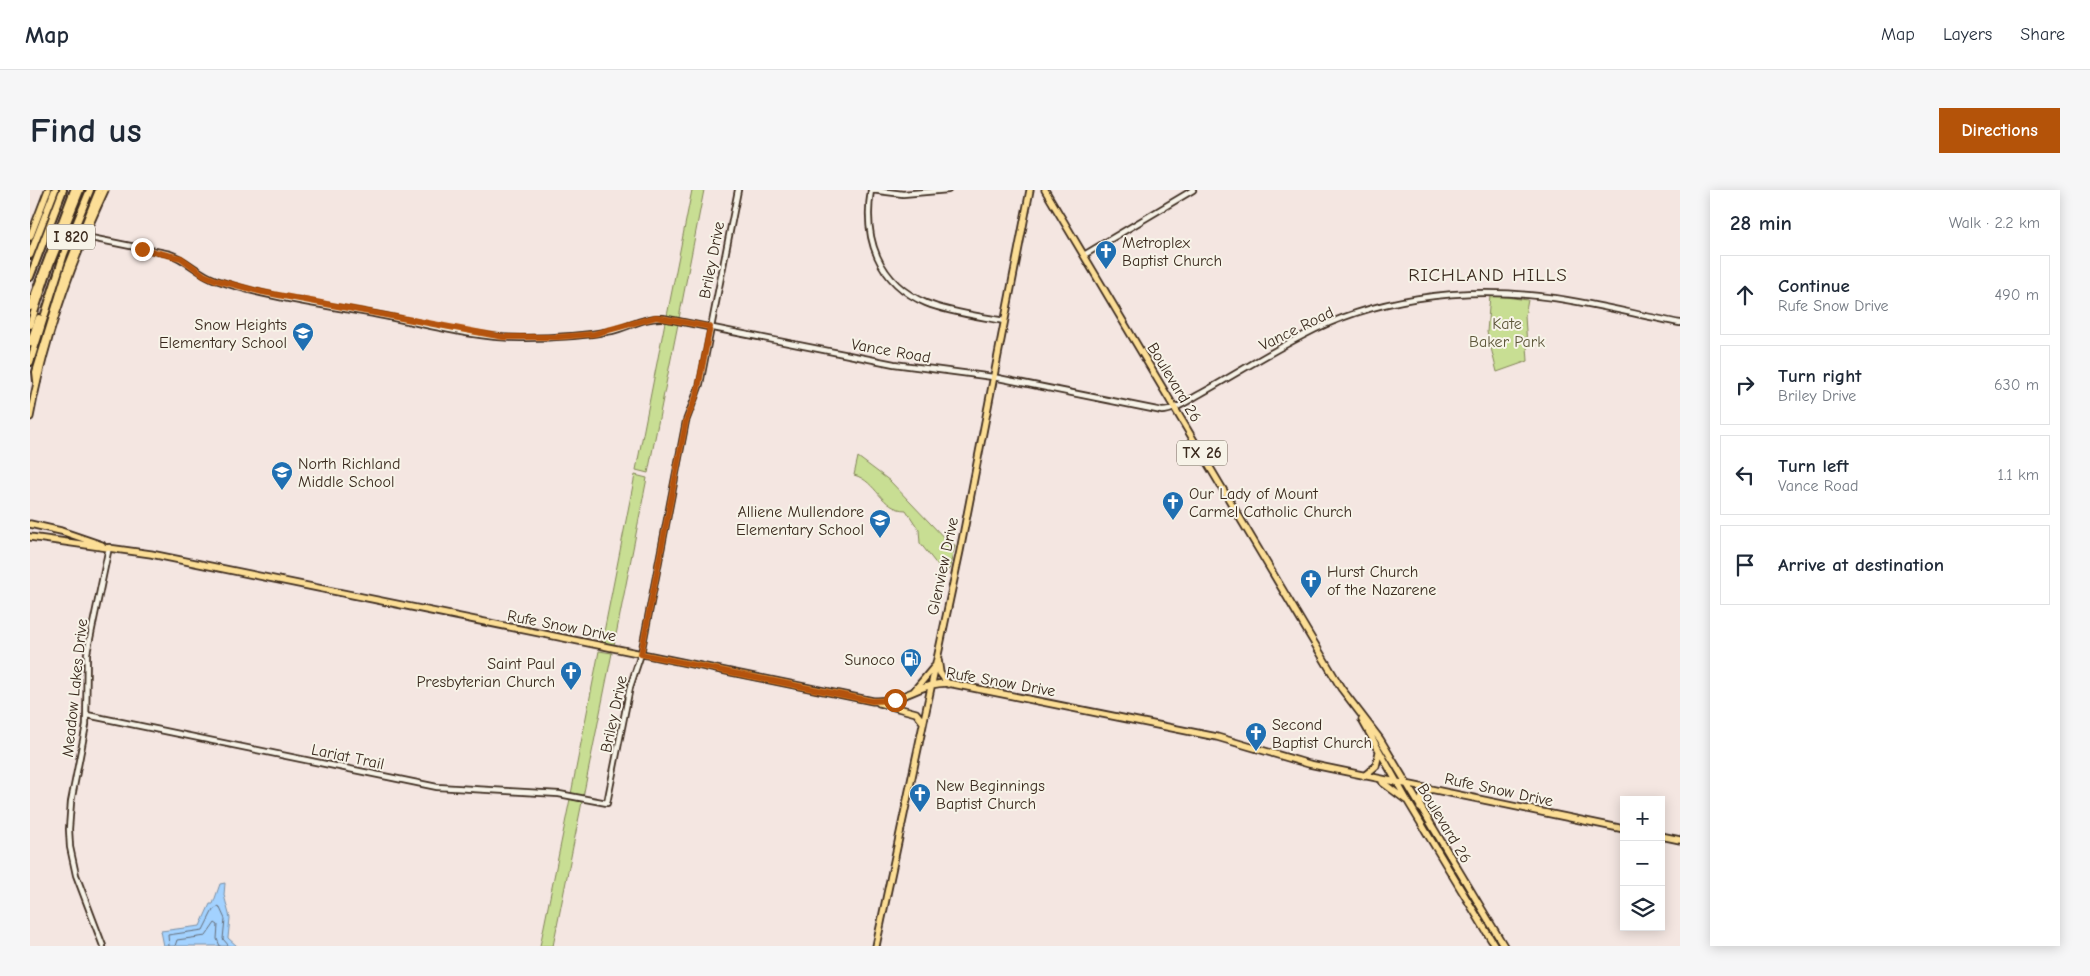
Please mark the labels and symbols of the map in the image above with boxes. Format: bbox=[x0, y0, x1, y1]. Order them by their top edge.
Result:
street label: Briley Drive bbox=[696, 220, 728, 300]
road number: I 820 bbox=[47, 224, 95, 250]
place label: Metroplex Baptist Church bbox=[1122, 234, 1222, 270]
route end bbox=[131, 238, 154, 261]
church icon: Metroplex Baptist Church bbox=[1094, 239, 1118, 270]
district label: RICHLAND HILLS bbox=[1408, 264, 1568, 286]
street label: Vance Road bbox=[1256, 303, 1337, 355]
park label: Kate Baker Park bbox=[1469, 315, 1545, 351]
place label: Snow Heights Elementary School bbox=[159, 316, 287, 352]
school or university icon: Snow Heights Elementary School bbox=[291, 321, 315, 352]
street label: Vance Road bbox=[850, 335, 932, 367]
street label: Boulevard 26 bbox=[1143, 340, 1205, 425]
road number: TX 26 bbox=[1177, 440, 1227, 466]
place label: North Richland Middle School bbox=[298, 455, 400, 491]
school or university icon: North Richland Middle School bbox=[270, 460, 294, 491]
place label: Our Lady of Mount Carmel Catholic Church bbox=[1189, 485, 1352, 521]
church icon: Our Lady of Mount Carmel Catholic Church bbox=[1161, 490, 1185, 521]
place label: Alliene Mullendore Elementary School bbox=[736, 503, 864, 539]
school or university icon: Alliene Mullendore Elementary School bbox=[868, 508, 892, 539]
street label: Glenview Drive bbox=[924, 516, 962, 617]
place label: Hurst Church of the Nazarene bbox=[1327, 563, 1436, 599]
church icon: Hurst Church of the Nazarene bbox=[1299, 568, 1323, 599]
street label: Rufe Snow Drive bbox=[506, 607, 618, 645]
street label: Meadow Lakes Drive bbox=[59, 618, 91, 758]
fuel station icon: Sunoco bbox=[899, 647, 923, 678]
place label: Sunoco bbox=[845, 651, 895, 669]
place label: Saint Paul Presbyterian Church bbox=[416, 655, 555, 691]
church icon: Saint Paul Presbyterian Church bbox=[559, 660, 583, 691]
street label: Rufe Snow Drive bbox=[945, 664, 1057, 700]
street label: Briley Drive bbox=[597, 674, 631, 754]
route start bbox=[884, 689, 907, 712]
place label: Second Baptist Church bbox=[1272, 716, 1372, 752]
church icon: Second Baptist Church bbox=[1244, 721, 1268, 752]
street label: Lariat Trail bbox=[310, 740, 386, 773]
street label: Rufe Snow Drive bbox=[1443, 770, 1555, 810]
place label: New Beginnings Baptist Church bbox=[936, 777, 1045, 813]
street label: Boulevard 26 bbox=[1413, 781, 1475, 866]
church icon: New Beginnings Baptist Church bbox=[908, 782, 932, 813]

